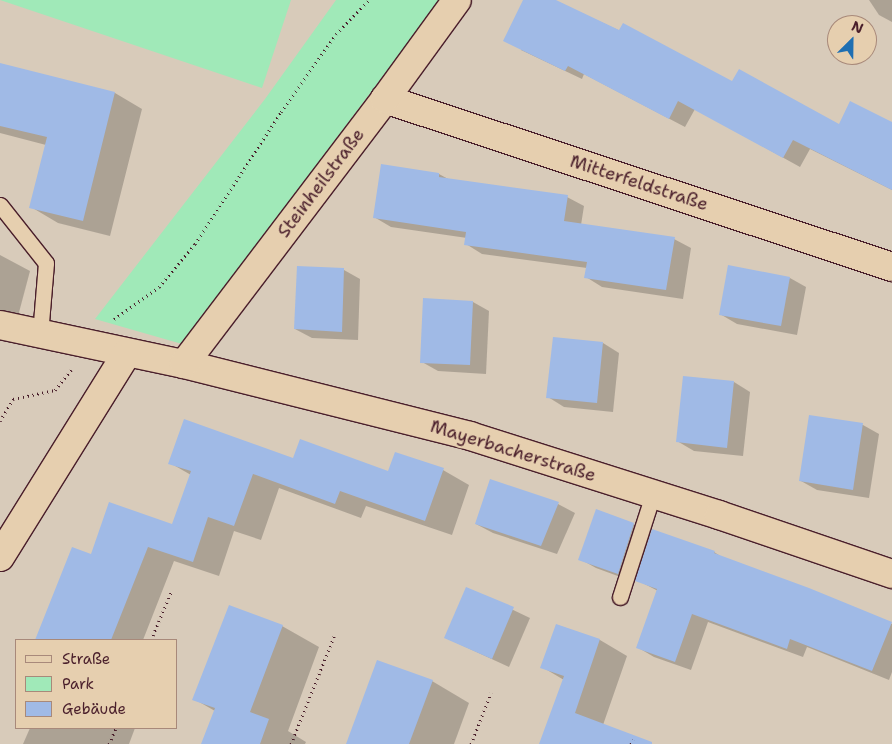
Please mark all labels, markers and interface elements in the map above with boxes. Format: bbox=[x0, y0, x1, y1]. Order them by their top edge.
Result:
north arrow bbox=[827, 15, 877, 65]
text: N bbox=[849, 17, 866, 38]
street label: Steinheilstraße bbox=[273, 124, 369, 242]
street label: Mitterfeldstraße bbox=[567, 150, 711, 216]
street label: Mayerbacherstraße bbox=[428, 416, 598, 486]
legend bbox=[15, 639, 178, 729]
text: Straße bbox=[62, 649, 110, 669]
text: Park bbox=[62, 674, 94, 694]
text: Gebäude bbox=[62, 699, 126, 719]

